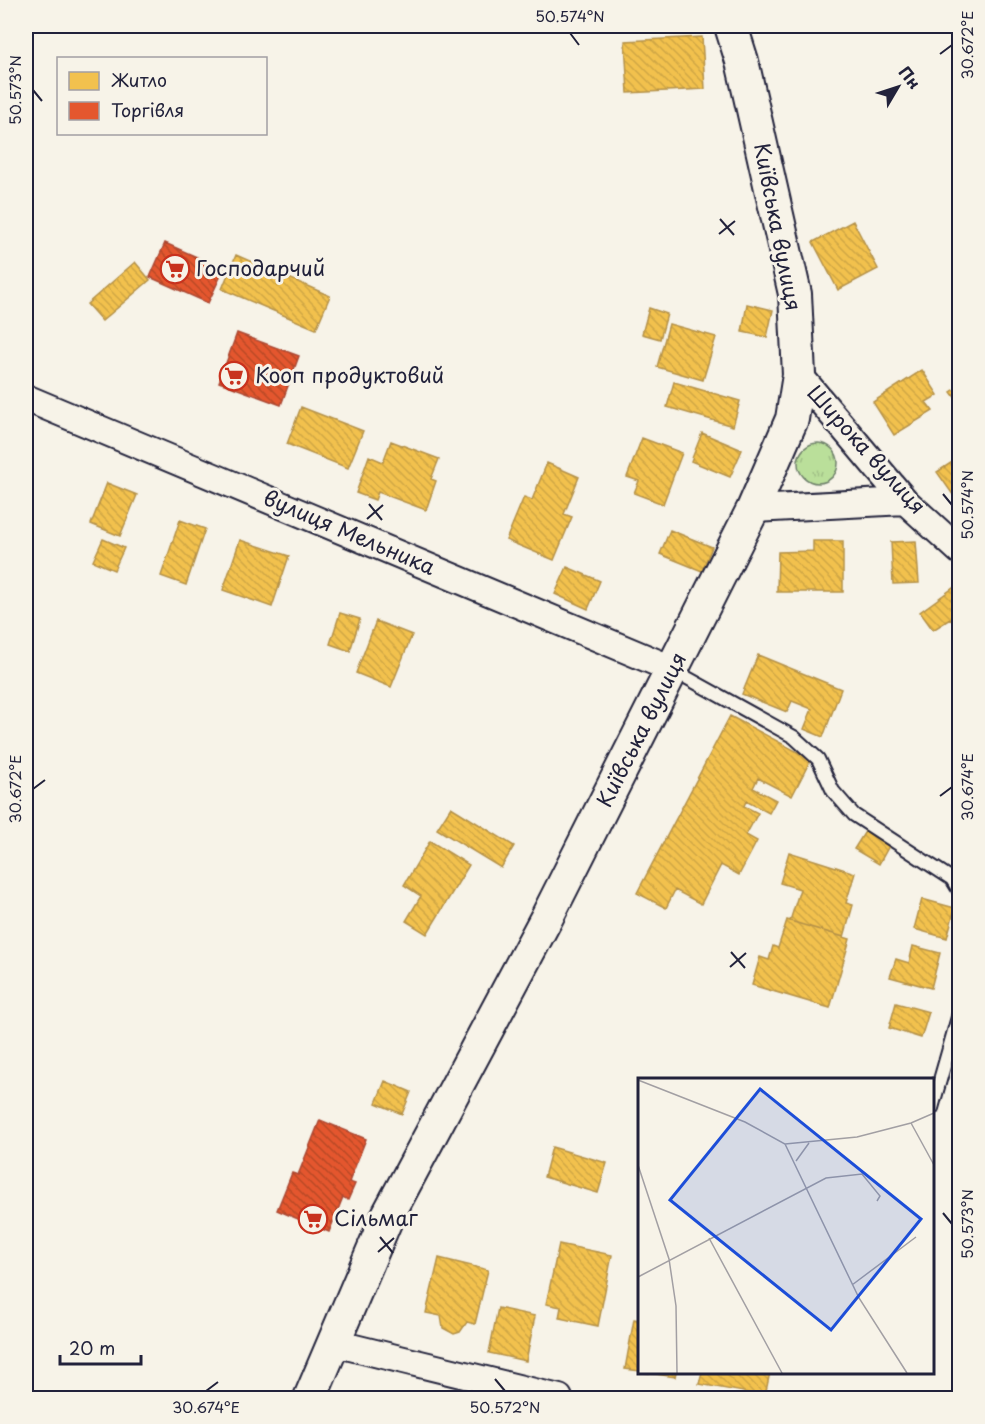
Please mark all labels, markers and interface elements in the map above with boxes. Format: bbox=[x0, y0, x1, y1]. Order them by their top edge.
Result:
text: 50.574°N bbox=[535, 4, 605, 27]
text: 30.672°E bbox=[955, 11, 978, 79]
text: 50.573°N bbox=[3, 55, 26, 125]
legend bbox=[57, 57, 267, 135]
north arrow bbox=[868, 57, 928, 117]
text: Пн bbox=[894, 60, 927, 93]
text: Житло bbox=[111, 66, 167, 93]
text: Торгівля bbox=[111, 96, 184, 123]
street label: Київська вулиця bbox=[747, 140, 811, 313]
place label: Господарчий bbox=[196, 251, 325, 283]
supermarket icon: Господарчий bbox=[159, 253, 191, 285]
place label: Кооп продуктовий bbox=[255, 358, 444, 390]
supermarket icon: Кооп продуктовий bbox=[218, 360, 250, 392]
street label: Широка вулиця bbox=[801, 377, 934, 520]
text: 50.574°N bbox=[955, 470, 978, 540]
street label: вулиця Мельника bbox=[259, 481, 441, 582]
street label: Київська вулиця bbox=[587, 646, 693, 812]
text: 30.674°E bbox=[955, 753, 978, 821]
text: 30.672°E bbox=[3, 755, 26, 823]
inset map bbox=[638, 1078, 934, 1373]
text: 50.573°N bbox=[955, 1189, 978, 1259]
place label: Сільмаг bbox=[334, 1201, 418, 1233]
supermarket icon: Сільмаг bbox=[297, 1203, 329, 1235]
scale bar bbox=[60, 1328, 141, 1366]
text: 20 m bbox=[69, 1334, 115, 1361]
text: 30.674°E bbox=[172, 1395, 240, 1418]
text: 50.572°N bbox=[470, 1395, 540, 1418]

